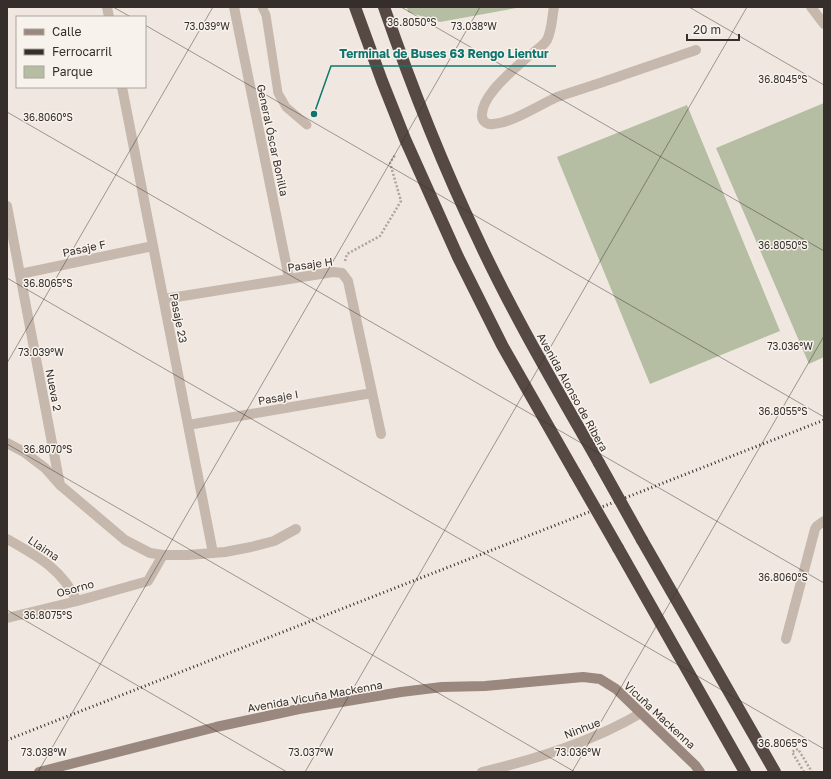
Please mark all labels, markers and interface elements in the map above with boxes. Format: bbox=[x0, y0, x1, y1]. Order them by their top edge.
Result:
legend bbox=[16, 16, 146, 88]
text: 36.8050°S bbox=[387, 16, 437, 28]
scale bar bbox=[687, 16, 739, 42]
text: 73.039°W bbox=[184, 20, 230, 32]
text: 73.038°W bbox=[451, 20, 497, 32]
text: 20 m bbox=[693, 22, 721, 37]
text: Calle bbox=[52, 24, 82, 39]
callout: Terminal de Buses 63 Rengo Lientur bbox=[331, 42, 556, 66]
text: Ferrocarril bbox=[52, 44, 112, 59]
text: Terminal de Buses 63 Rengo Lientur bbox=[339, 46, 549, 61]
text: Parque bbox=[52, 64, 93, 79]
text: 36.8045°S bbox=[758, 73, 808, 85]
street label: General Óscar Bonilla bbox=[255, 83, 291, 197]
text: 36.8060°S bbox=[23, 111, 73, 123]
street label: Pasaje F bbox=[61, 237, 107, 259]
text: 36.8050°S bbox=[758, 239, 808, 251]
street label: Pasaje H bbox=[286, 254, 334, 274]
text: 36.8065°S bbox=[23, 277, 73, 289]
street label: Pasaje 23 bbox=[168, 292, 190, 344]
street label: Avenida Alonso de Ribera bbox=[535, 330, 611, 454]
text: 73.036°W bbox=[767, 340, 813, 352]
text: 73.039°W bbox=[18, 346, 64, 358]
street label: Nueva 2 bbox=[44, 368, 64, 412]
street label: Pasaje I bbox=[257, 387, 299, 407]
text: 36.8055°S bbox=[758, 405, 808, 417]
text: 36.8070°S bbox=[24, 443, 73, 455]
street label: Llaima bbox=[26, 533, 62, 563]
text: 36.8060°S bbox=[758, 571, 808, 583]
street label: Osorno bbox=[55, 577, 96, 599]
text: 36.8075°S bbox=[24, 609, 72, 621]
street label: Avenida Vicuña Mackenna bbox=[246, 678, 384, 714]
street label: Vicuña Mackenna bbox=[622, 679, 698, 751]
street label: Ninhue bbox=[562, 715, 602, 741]
text: 36.8065°S bbox=[758, 737, 808, 749]
text: 73.038°W bbox=[21, 746, 67, 758]
text: 73.037°W bbox=[289, 746, 334, 758]
text: 73.036°W bbox=[555, 746, 601, 758]

